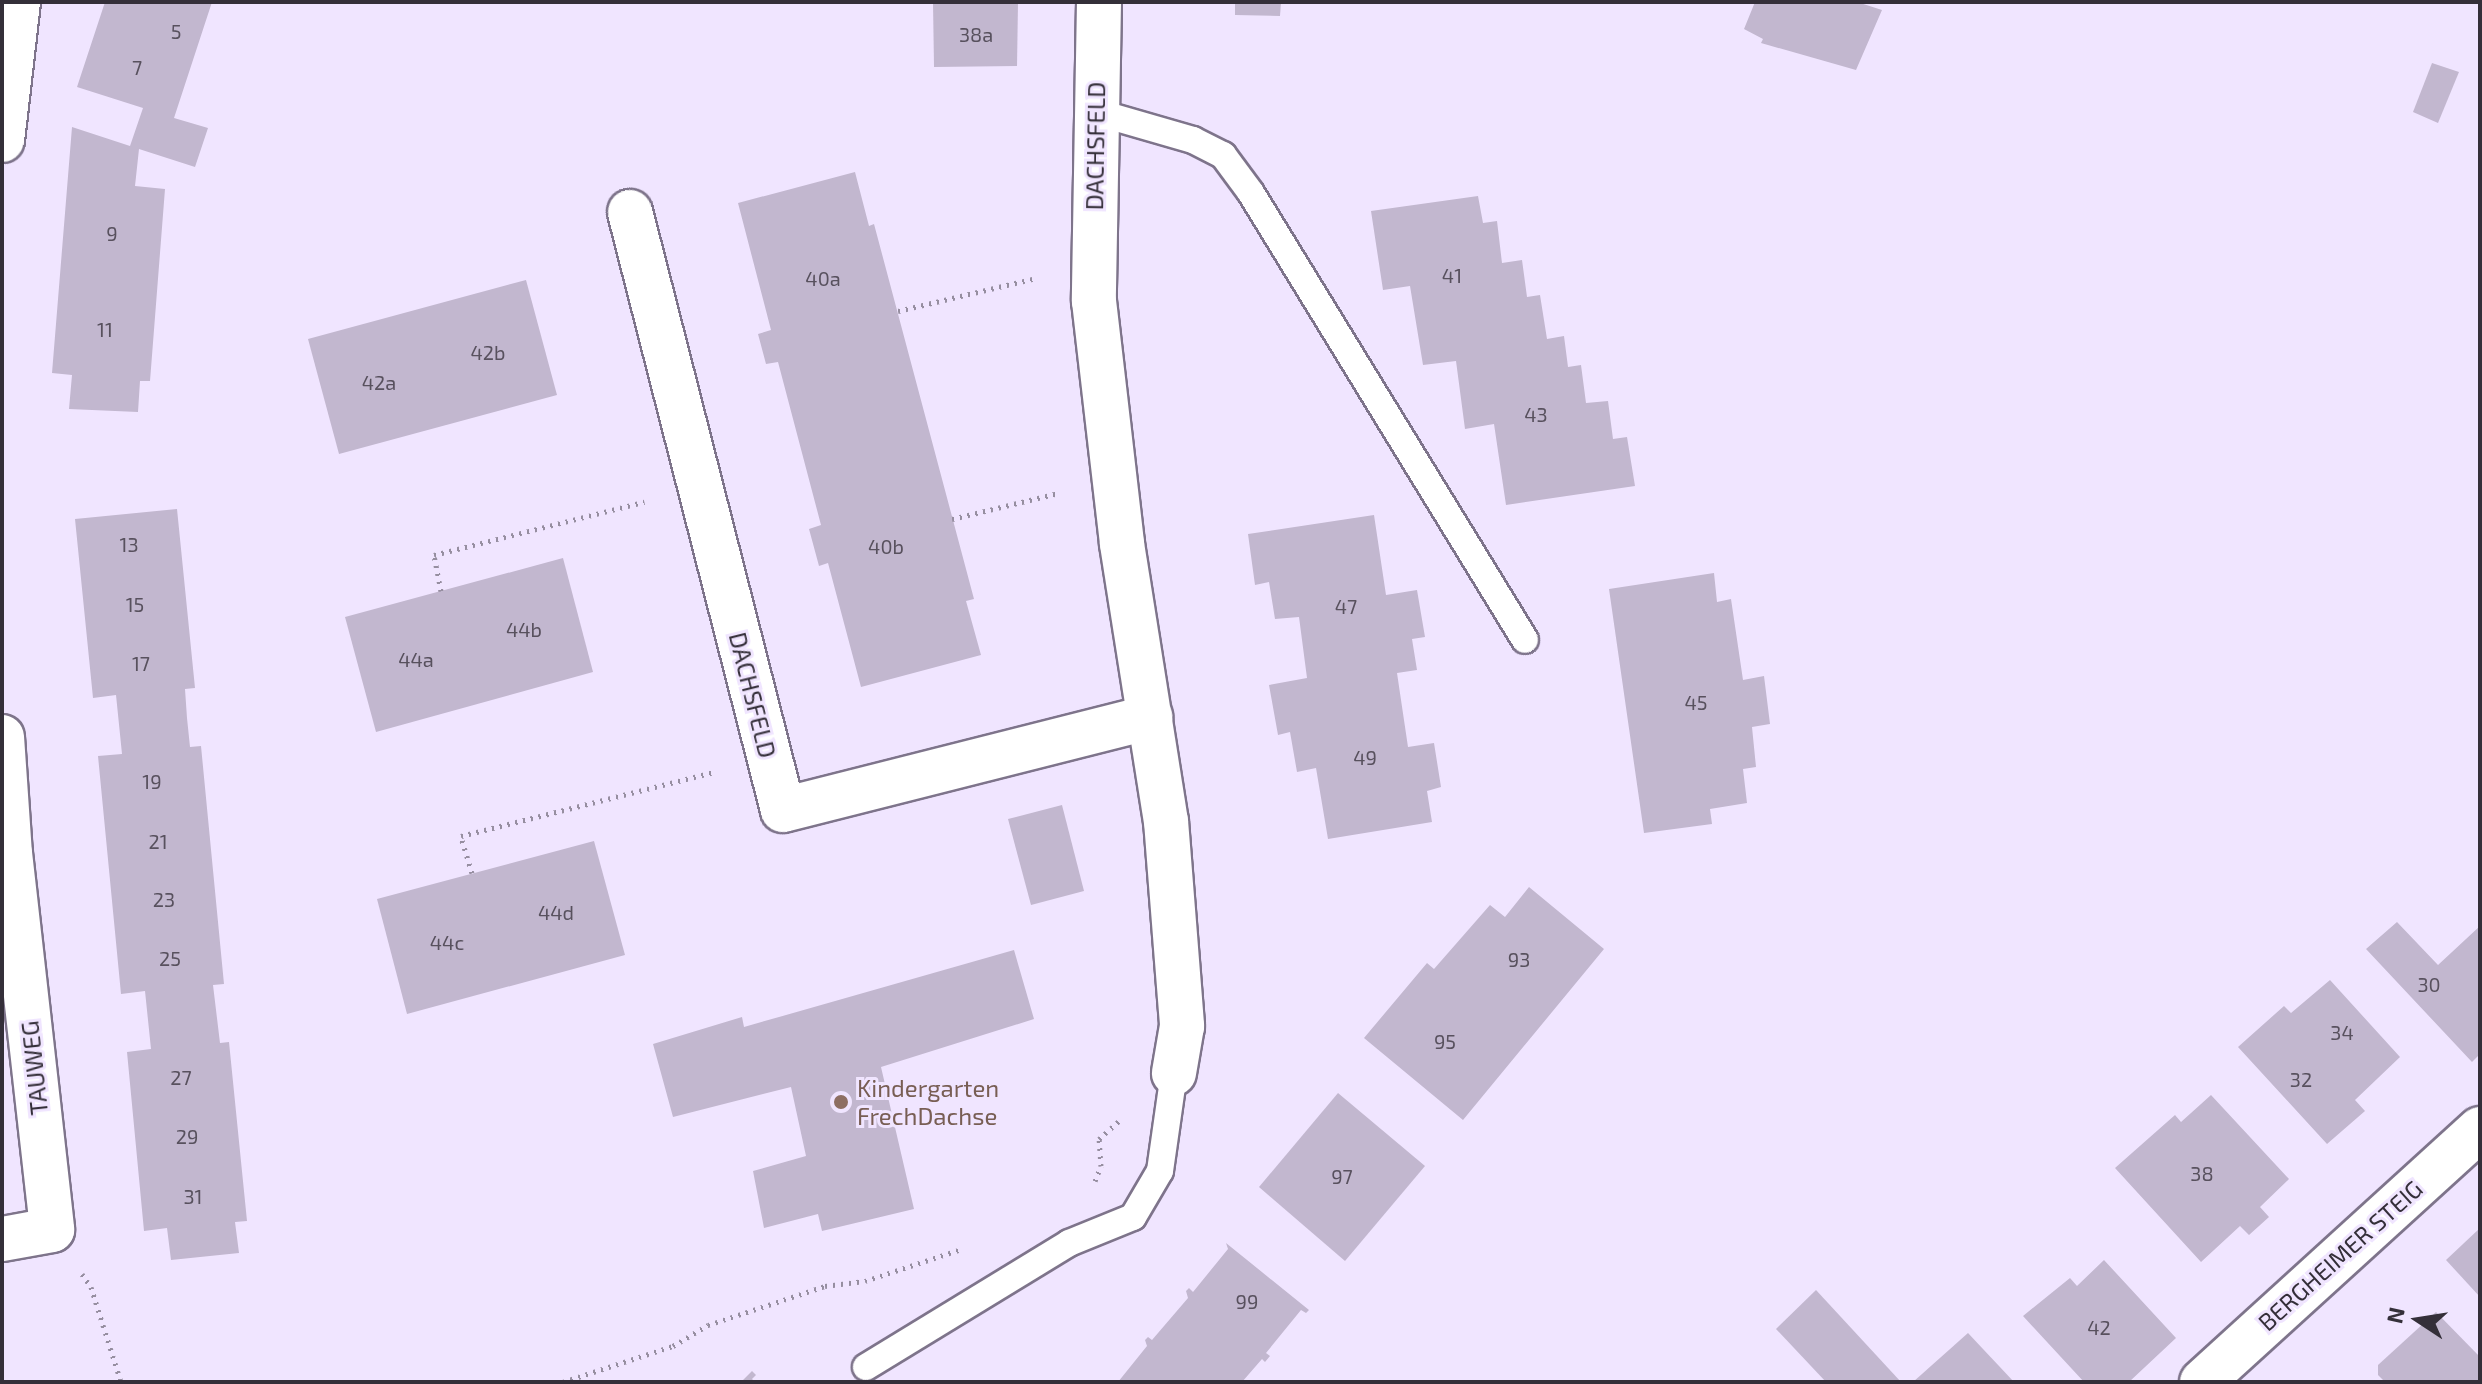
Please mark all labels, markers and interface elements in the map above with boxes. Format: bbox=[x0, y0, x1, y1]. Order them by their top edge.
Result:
house number: 5 bbox=[171, 19, 181, 43]
house number: 38a bbox=[959, 22, 993, 46]
house number: 7 bbox=[132, 55, 142, 79]
street label: DACHSFELD bbox=[1079, 82, 1111, 210]
house number: 9 bbox=[106, 221, 118, 245]
house number: 41 bbox=[1442, 263, 1462, 287]
house number: 40a bbox=[805, 266, 841, 290]
house number: 11 bbox=[97, 317, 113, 341]
house number: 42b bbox=[471, 340, 505, 364]
house number: 42a bbox=[362, 370, 396, 394]
house number: 43 bbox=[1524, 402, 1548, 426]
house number: 13 bbox=[119, 532, 139, 556]
house number: 40b bbox=[868, 534, 904, 558]
house number: 15 bbox=[126, 592, 144, 616]
house number: 47 bbox=[1335, 594, 1357, 618]
house number: 44b bbox=[506, 617, 542, 641]
street label: DACHSFELD bbox=[723, 629, 783, 761]
house number: 44a bbox=[398, 647, 434, 671]
house number: 17 bbox=[132, 651, 150, 675]
house number: 45 bbox=[1684, 690, 1708, 714]
house number: 49 bbox=[1353, 745, 1377, 769]
house number: 19 bbox=[142, 769, 162, 793]
house number: 21 bbox=[148, 829, 168, 853]
house number: 23 bbox=[153, 887, 175, 911]
house number: 44d bbox=[538, 900, 574, 924]
house number: 44c bbox=[430, 930, 464, 954]
house number: 25 bbox=[159, 946, 181, 970]
house number: 93 bbox=[1508, 947, 1530, 971]
house number: 30 bbox=[2417, 972, 2441, 996]
street label: TAUWEG bbox=[15, 1020, 53, 1116]
house number: 34 bbox=[2330, 1020, 2354, 1044]
house number: 95 bbox=[1434, 1029, 1456, 1053]
house number: 27 bbox=[170, 1065, 192, 1089]
house number: 32 bbox=[2290, 1067, 2312, 1091]
place label: Kindergarten FrechDachse bbox=[857, 1074, 999, 1130]
marker: Kindergarten FrechDachse bbox=[832, 1093, 850, 1111]
house number: 29 bbox=[176, 1124, 198, 1148]
house number: 38 bbox=[2190, 1161, 2214, 1185]
house number: 97 bbox=[1331, 1164, 1353, 1188]
street label: BERGHEIMER STEIG bbox=[2252, 1174, 2428, 1336]
house number: 31 bbox=[183, 1184, 203, 1208]
north arrow bbox=[2378, 1280, 2458, 1360]
house number: 99 bbox=[1236, 1289, 1258, 1313]
text: N bbox=[2380, 1305, 2409, 1325]
house number: 42 bbox=[2087, 1315, 2111, 1339]

